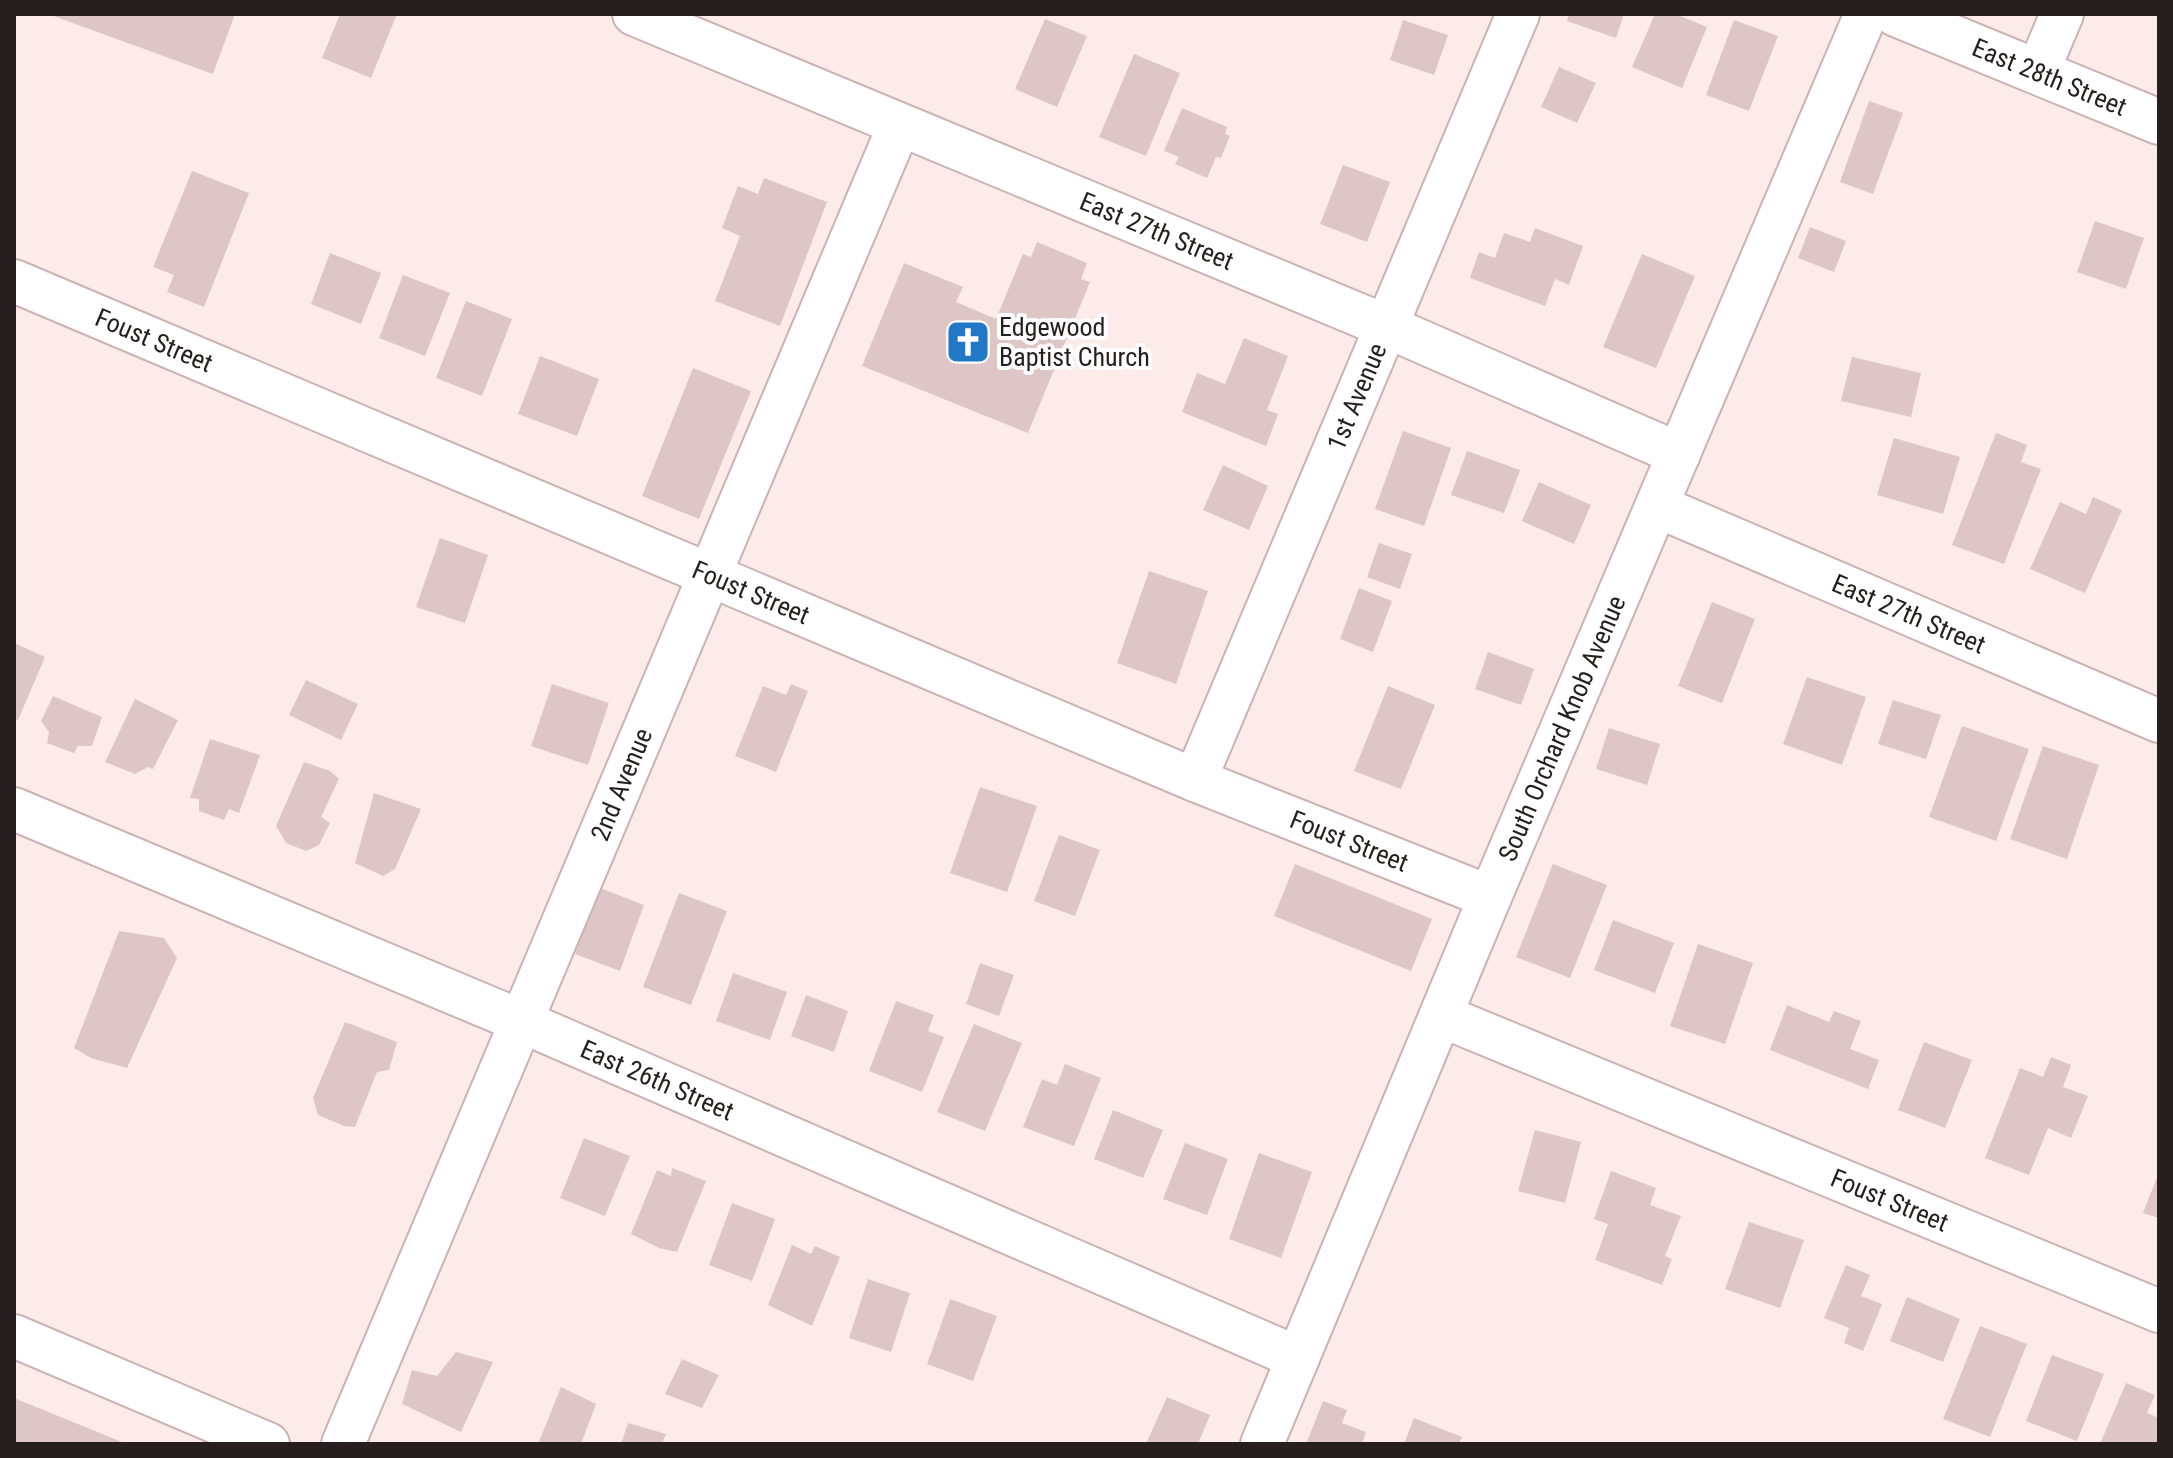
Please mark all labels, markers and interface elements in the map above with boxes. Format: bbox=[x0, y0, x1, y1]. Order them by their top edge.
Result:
street label: East 28th Street bbox=[1968, 32, 2131, 122]
street label: East 27th Street bbox=[1075, 186, 1238, 276]
street label: Foust Street bbox=[91, 302, 217, 378]
place label: Edgewood Baptist Church bbox=[999, 312, 1150, 372]
church icon: Edgewood Baptist Church bbox=[944, 318, 992, 366]
street label: 1st Avenue bbox=[1321, 339, 1392, 455]
street label: Foust Street bbox=[688, 554, 814, 630]
street label: East 27th Street bbox=[1828, 568, 1990, 660]
street label: South Orchard Knob Avenue bbox=[1492, 591, 1632, 865]
street label: 2nd Avenue bbox=[585, 724, 658, 845]
street label: Foust Street bbox=[1286, 804, 1413, 878]
street label: East 26th Street bbox=[576, 1034, 738, 1127]
street label: Foust Street bbox=[1826, 1163, 1953, 1238]

